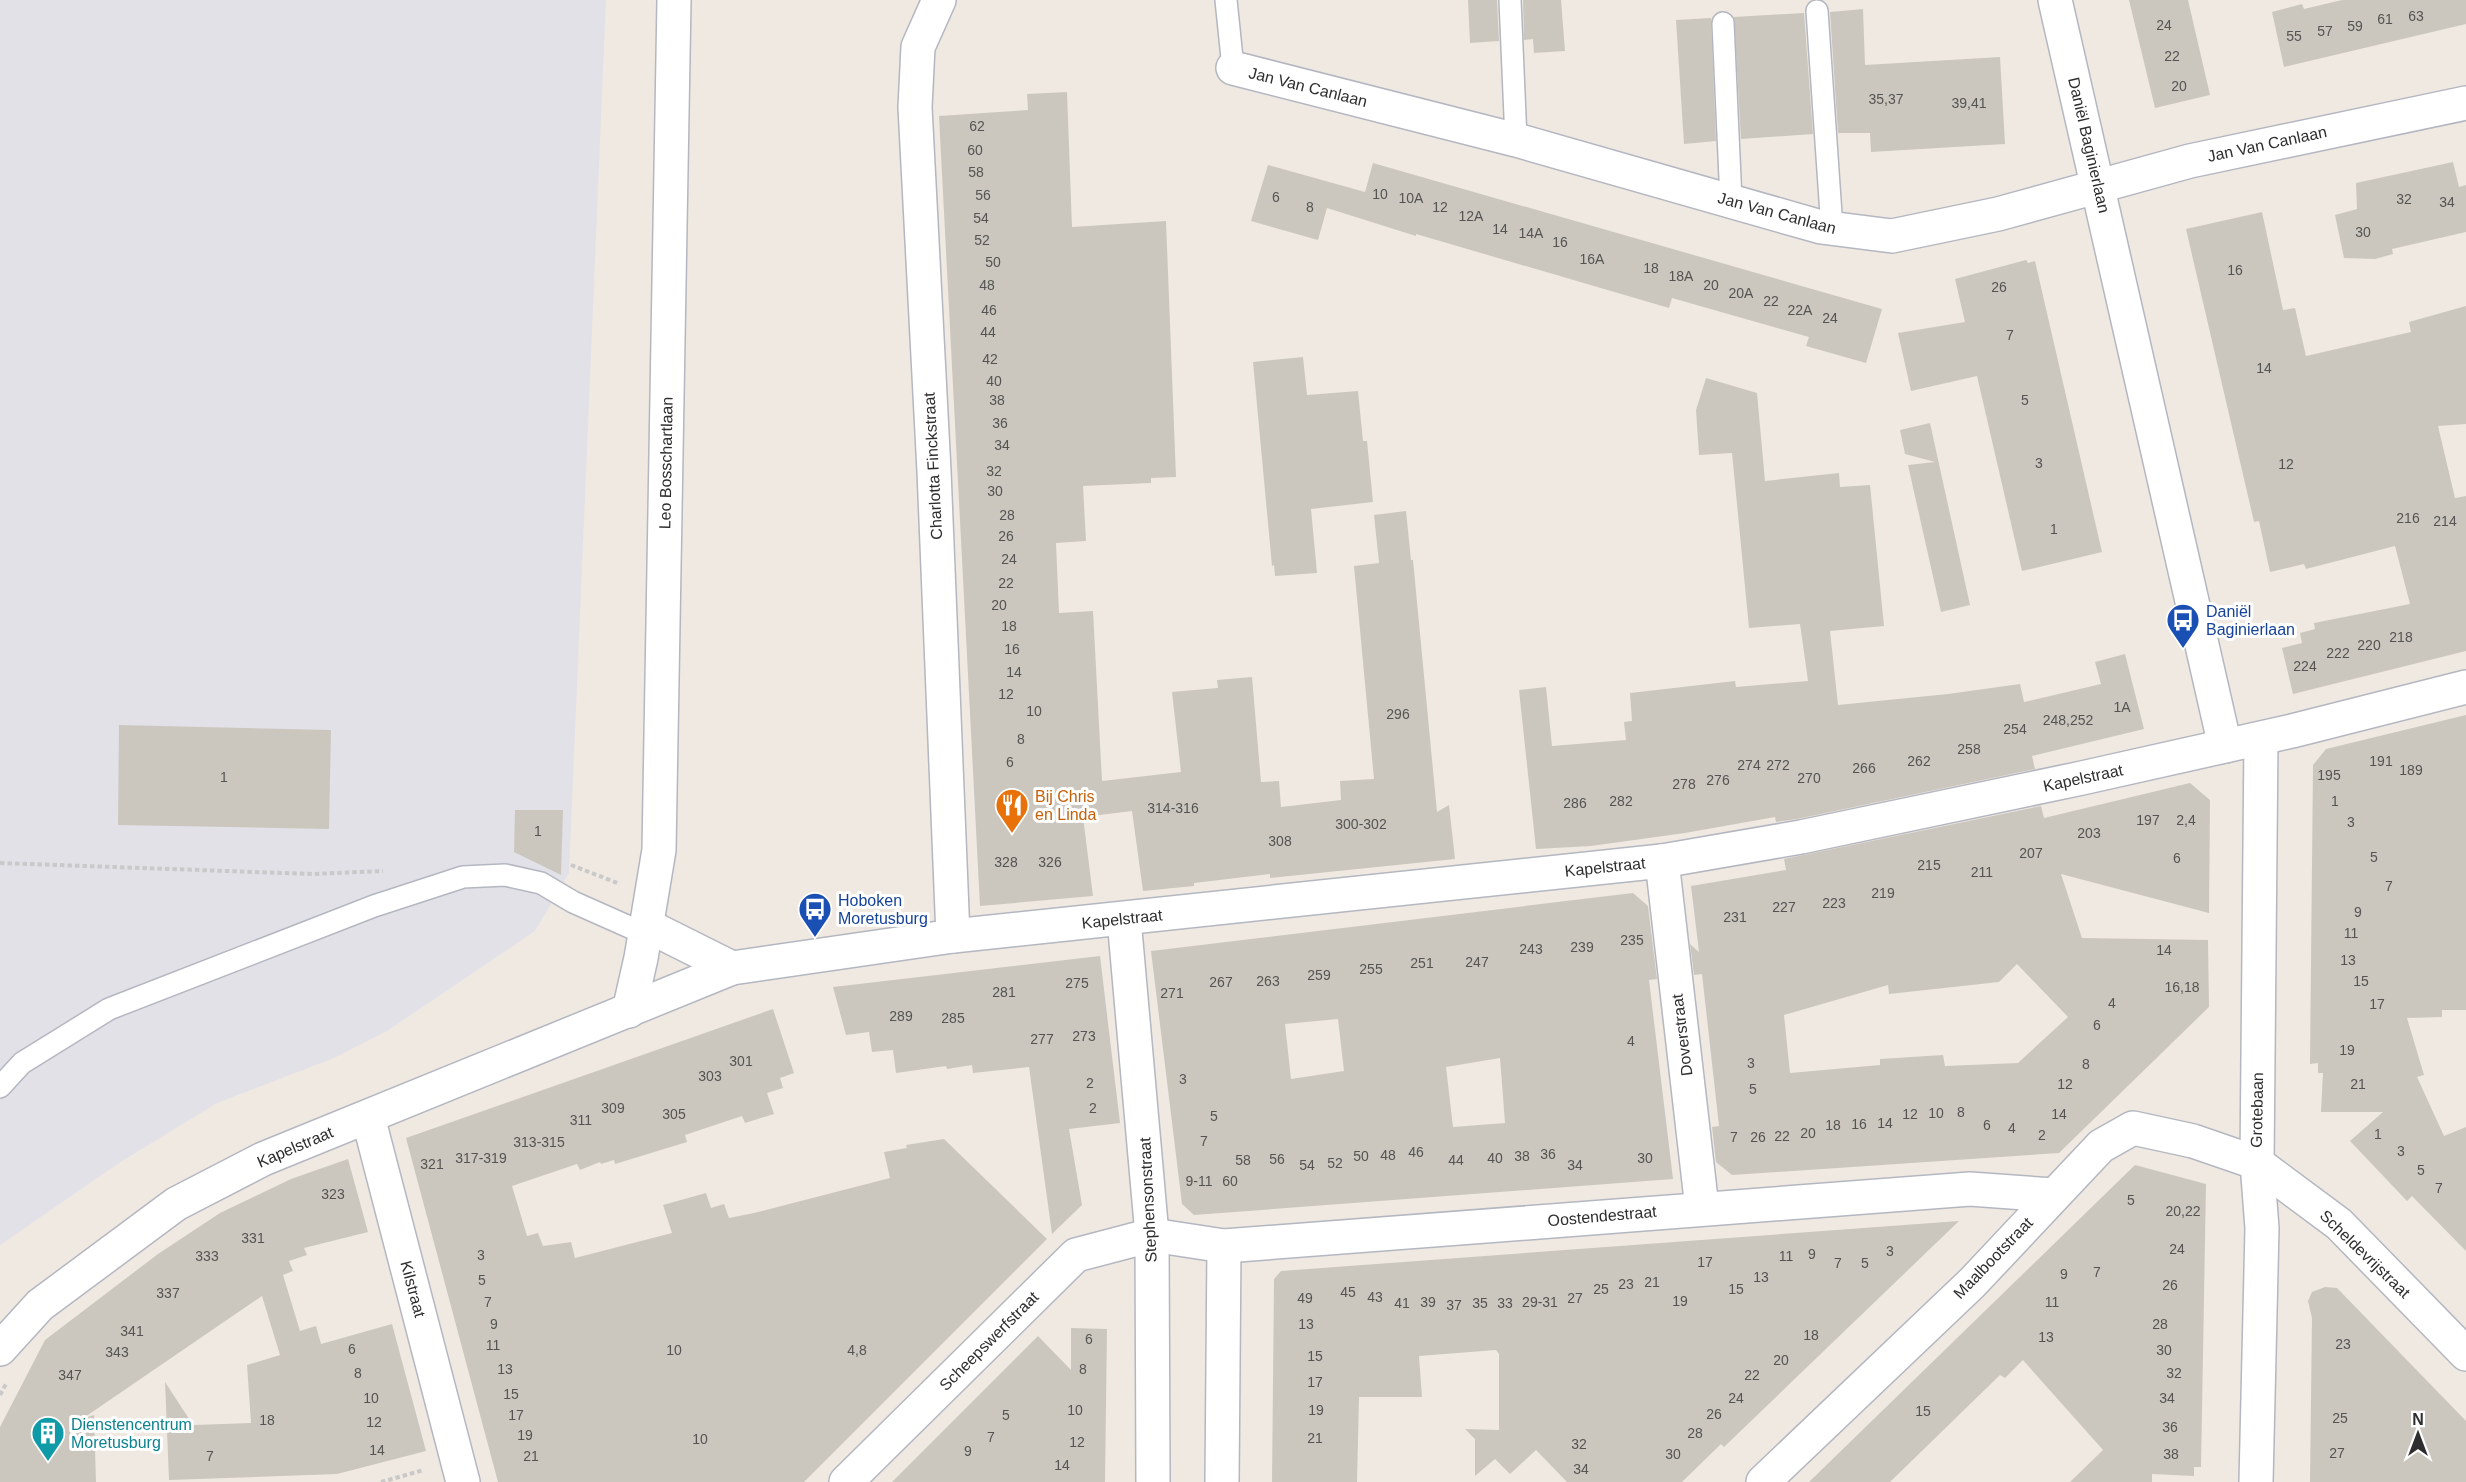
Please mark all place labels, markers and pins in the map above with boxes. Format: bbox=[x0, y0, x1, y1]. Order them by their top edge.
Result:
bus stop icon: Daniël Baginierlaan bbox=[2165, 602, 2201, 649]
place label: Daniël Baginierlaan bbox=[2206, 603, 2295, 638]
restaurant icon: Bij Chris en Linda bbox=[994, 787, 1030, 834]
place label: Bij Chris en Linda bbox=[1035, 788, 1096, 823]
bus stop icon: Hoboken Moretusburg bbox=[797, 891, 833, 938]
place label: Hoboken Moretusburg bbox=[838, 892, 928, 927]
building icon: Dienstencentrum Moretusburg bbox=[30, 1415, 66, 1462]
place label: Dienstencentrum Moretusburg bbox=[71, 1416, 192, 1451]

